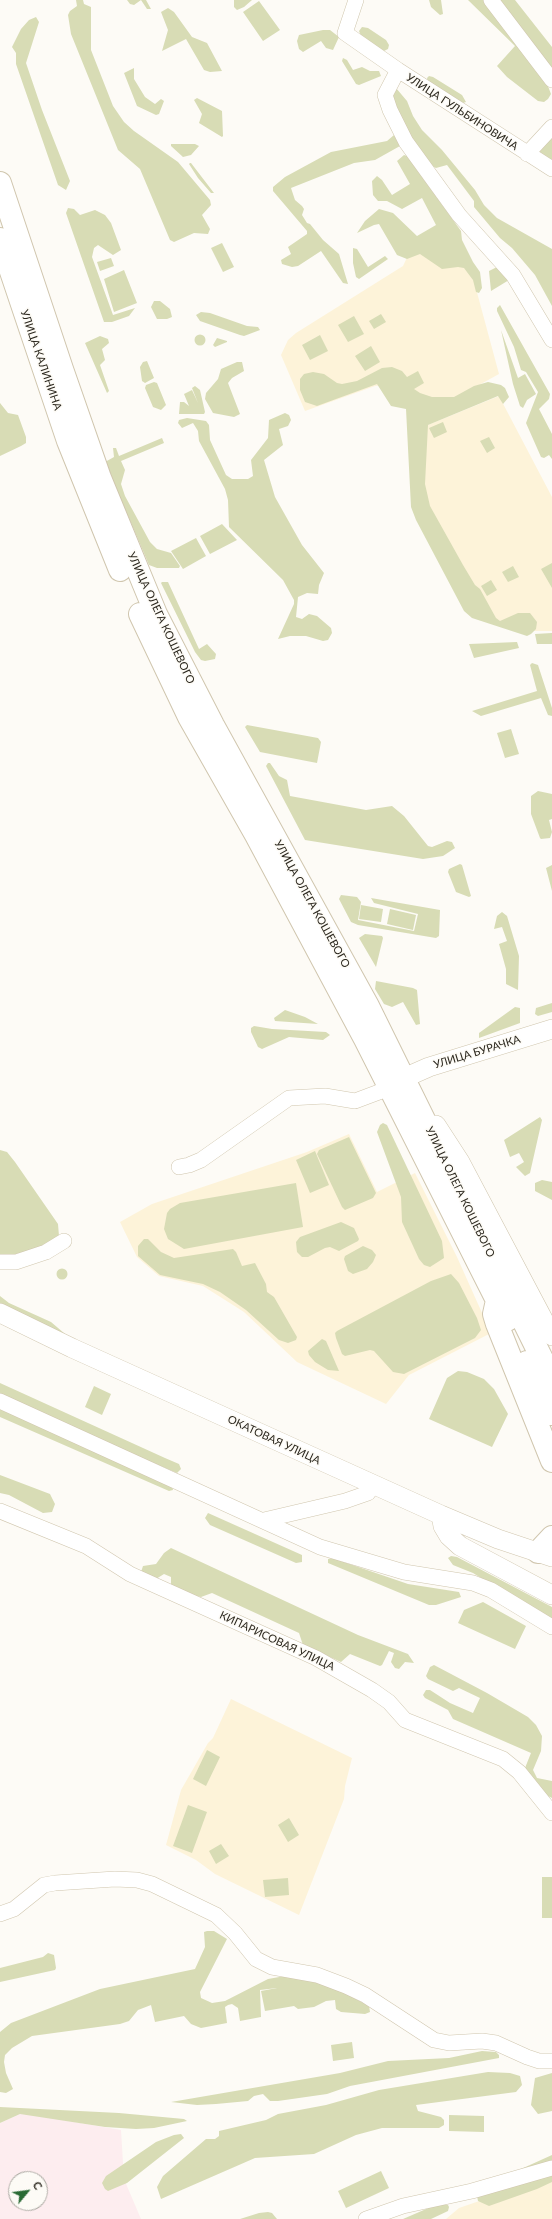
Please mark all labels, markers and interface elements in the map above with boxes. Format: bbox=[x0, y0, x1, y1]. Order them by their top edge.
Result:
street label: УЛИЦА ГУЛЬБИНОВИЧА bbox=[404, 71, 520, 153]
street label: УЛИЦА КАЛИНИНА bbox=[18, 308, 64, 412]
street label: УЛИЦА ОЛЕГА КОШЕВОГО bbox=[125, 550, 197, 686]
street label: УЛИЦА ОЛЕГА КОШЕВОГО bbox=[271, 838, 353, 970]
street label: УЛИЦА БУРАЧКА bbox=[432, 1033, 522, 1071]
street label: УЛИЦА ОЛЕГА КОШЕВОГО bbox=[423, 1124, 497, 1260]
street label: ОКАТОВАЯ УЛИЦА bbox=[225, 1413, 323, 1467]
street label: КИПАРИСОВАЯ УЛИЦА bbox=[217, 1609, 337, 1673]
north arrow bbox=[8, 2171, 48, 2211]
text: С bbox=[31, 2179, 46, 2192]

